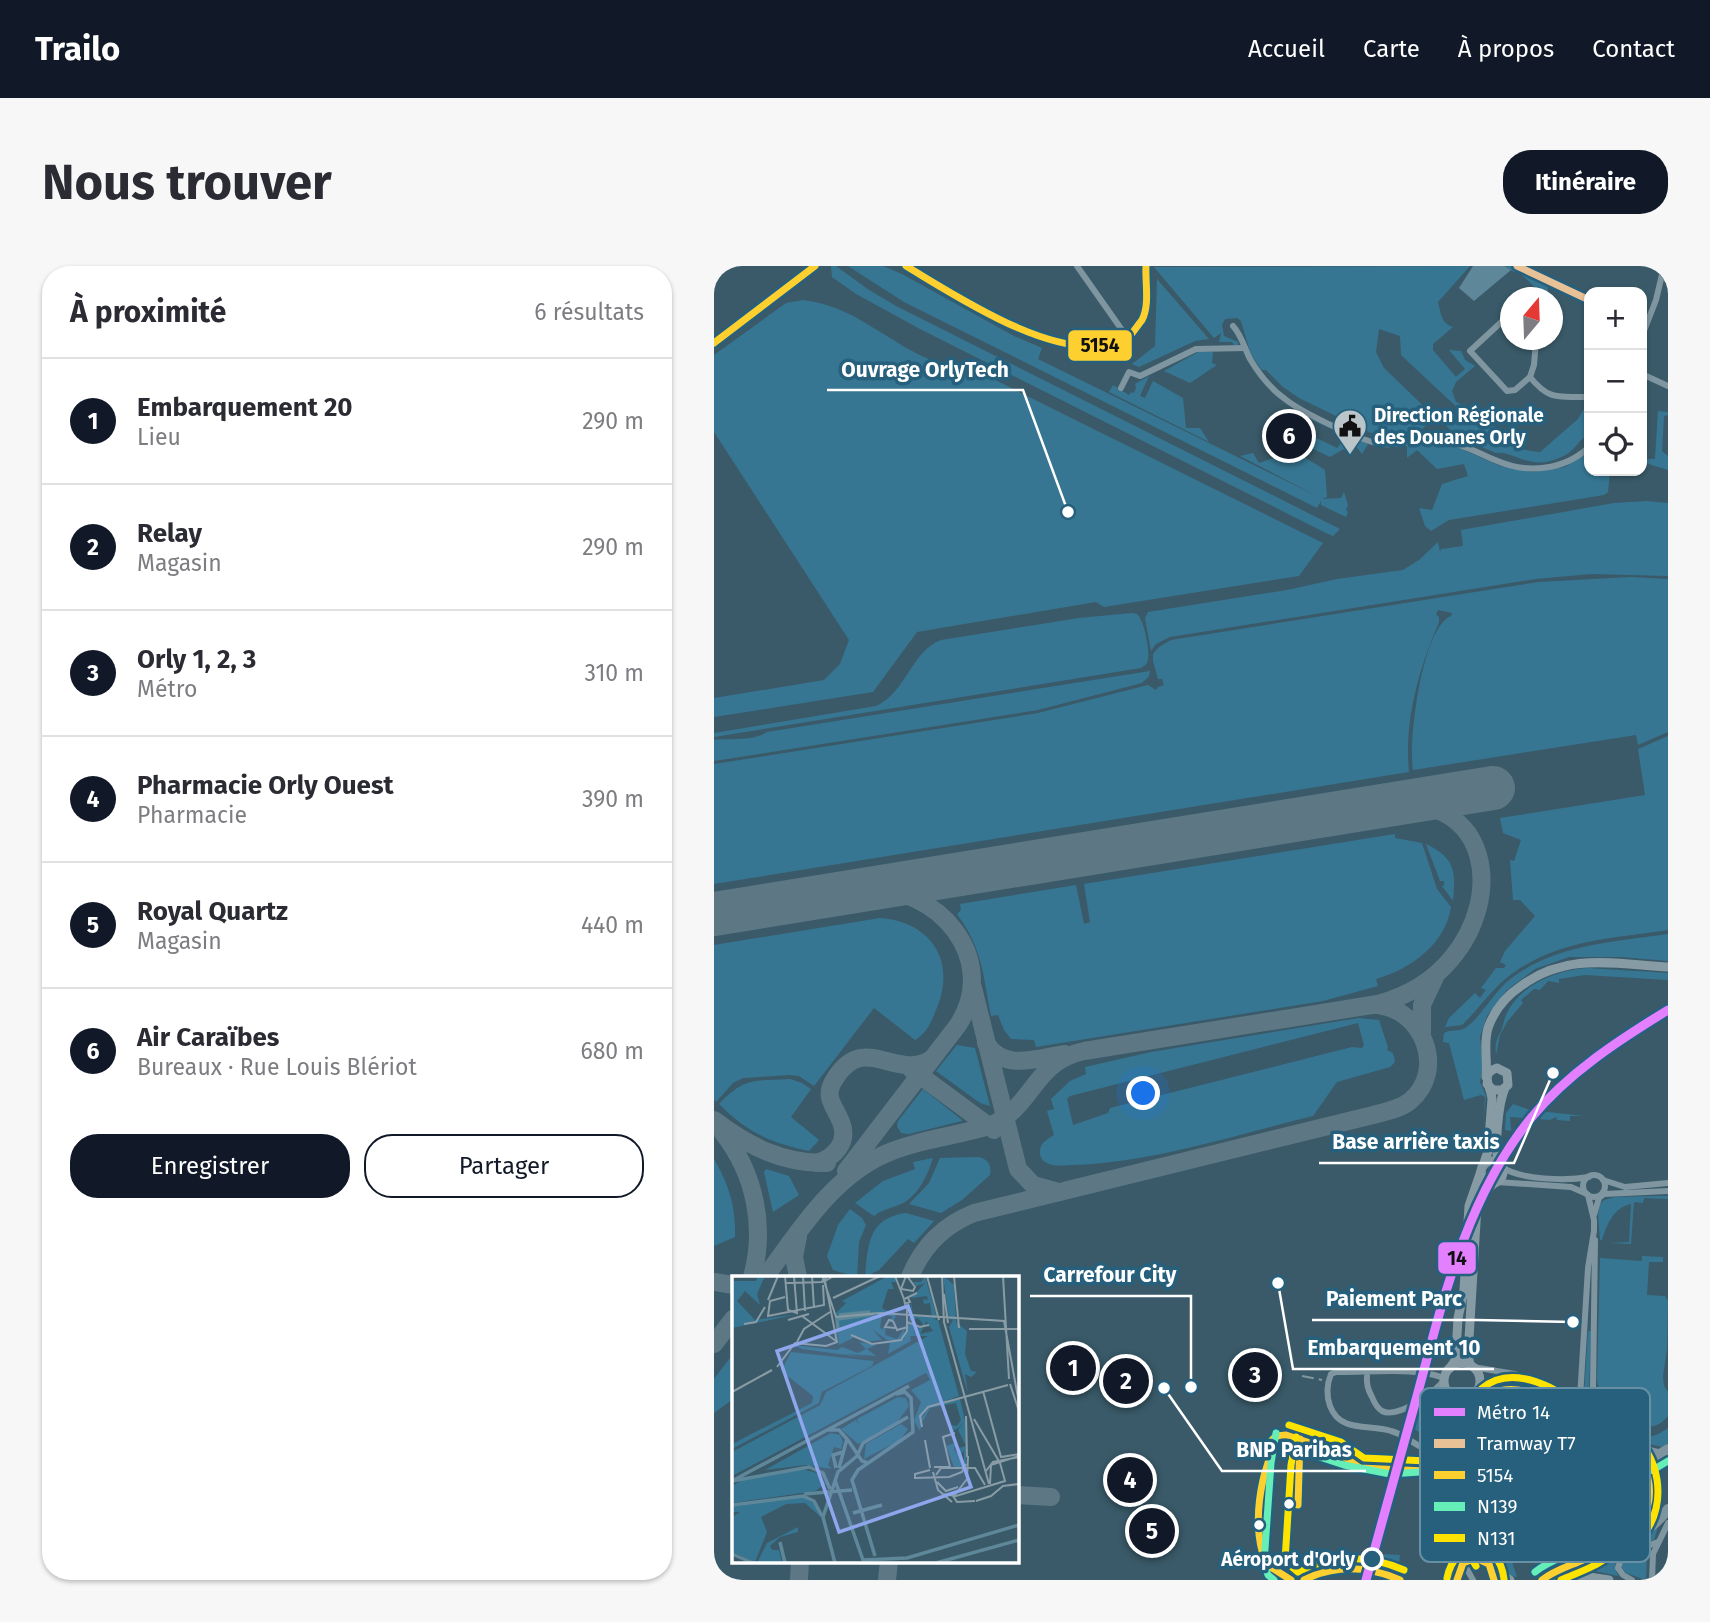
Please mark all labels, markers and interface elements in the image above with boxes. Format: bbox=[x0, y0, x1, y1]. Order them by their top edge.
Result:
text: Trailo bbox=[35, 29, 120, 69]
text: Accueil bbox=[1248, 35, 1325, 63]
text: Carte bbox=[1363, 35, 1420, 63]
text: À propos bbox=[1458, 35, 1554, 63]
text: Contact bbox=[1592, 35, 1675, 63]
button: Itinéraire bbox=[1503, 150, 1668, 214]
text: Nous trouver bbox=[42, 153, 332, 212]
north arrow bbox=[1500, 287, 1563, 350]
map controls bbox=[1584, 287, 1647, 476]
button: + bbox=[1584, 287, 1647, 350]
text: À proximité bbox=[70, 294, 226, 330]
text: 6 résultats bbox=[534, 298, 644, 326]
line badge: 5154 bbox=[1067, 329, 1133, 362]
text: 5154 bbox=[1081, 334, 1120, 357]
callout: Ouvrage OrlyTech bbox=[827, 348, 1023, 390]
button: − bbox=[1584, 350, 1647, 413]
text: Ouvrage OrlyTech bbox=[841, 357, 1009, 383]
text: Embarquement 20 bbox=[137, 392, 353, 423]
place label: Direction Régionale des Douanes Orly bbox=[1374, 404, 1544, 449]
text: 1 bbox=[88, 407, 98, 435]
text: 290 m bbox=[582, 407, 644, 435]
public building icon: Direction Régionale des Douanes Orly bbox=[1331, 407, 1369, 456]
pin: 6 bbox=[1266, 410, 1312, 462]
button: locate bbox=[1584, 413, 1647, 476]
text: Lieu bbox=[137, 423, 181, 451]
text: Relay bbox=[137, 518, 202, 549]
text: 2 bbox=[87, 533, 99, 561]
text: 290 m bbox=[582, 533, 644, 561]
text: Magasin bbox=[137, 549, 222, 577]
text: Orly 1, 2, 3 bbox=[137, 644, 256, 675]
text: 3 bbox=[87, 659, 99, 687]
text: 310 m bbox=[584, 659, 644, 687]
text: Métro bbox=[137, 675, 197, 703]
text: Pharmacie Orly Ouest bbox=[137, 770, 394, 801]
text: 4 bbox=[87, 785, 100, 813]
text: 390 m bbox=[582, 785, 644, 813]
text: Pharmacie bbox=[137, 801, 247, 829]
text: Royal Quartz bbox=[137, 896, 288, 927]
text: 5 bbox=[87, 911, 99, 939]
text: 440 m bbox=[581, 911, 644, 939]
text: Magasin bbox=[137, 927, 222, 955]
text: Air Caraïbes bbox=[137, 1022, 279, 1053]
text: 6 bbox=[87, 1037, 99, 1065]
text: 680 m bbox=[580, 1037, 644, 1065]
text: Bureaux · Rue Louis Blériot bbox=[137, 1053, 417, 1081]
your location bbox=[1126, 1076, 1160, 1110]
callout: Base arrière taxis bbox=[1319, 1121, 1514, 1163]
text: Base arrière taxis bbox=[1332, 1129, 1500, 1155]
button: Enregistrer bbox=[70, 1134, 350, 1198]
button: Partager bbox=[364, 1134, 644, 1198]
line badge: 14 bbox=[1437, 1241, 1477, 1275]
text: 14 bbox=[1447, 1247, 1467, 1270]
callout: Carrefour City bbox=[1030, 1254, 1191, 1296]
text: Carrefour City bbox=[1044, 1262, 1177, 1288]
inset map bbox=[732, 1276, 1018, 1562]
callout: Paiement Parc bbox=[1312, 1278, 1476, 1320]
text: Paiement Parc bbox=[1326, 1286, 1462, 1312]
callout: Embarquement 10 bbox=[1293, 1327, 1494, 1369]
text: Embarquement 10 bbox=[1308, 1335, 1480, 1361]
pin: 1 bbox=[1050, 1342, 1096, 1394]
pin: 3 bbox=[1232, 1349, 1278, 1401]
pin: 2 bbox=[1103, 1355, 1149, 1407]
legend bbox=[1420, 1388, 1650, 1562]
text: Métro 14 bbox=[1477, 1401, 1550, 1424]
callout: BNP Paribas bbox=[1222, 1429, 1366, 1471]
text: Tramway T7 bbox=[1477, 1432, 1576, 1455]
text: BNP Paribas bbox=[1236, 1437, 1352, 1463]
pin: 4 bbox=[1107, 1454, 1153, 1506]
text: 5154 bbox=[1477, 1464, 1513, 1487]
text: N139 bbox=[1477, 1495, 1517, 1518]
unlabelled marker bbox=[1282, 1497, 1296, 1511]
pin: 5 bbox=[1129, 1505, 1175, 1557]
unlabelled marker bbox=[1252, 1518, 1266, 1532]
text: N131 bbox=[1477, 1527, 1515, 1550]
place label: Aéroport d'Orly bbox=[1220, 1548, 1355, 1571]
marker: Aéroport d'Orly bbox=[1361, 1548, 1383, 1570]

